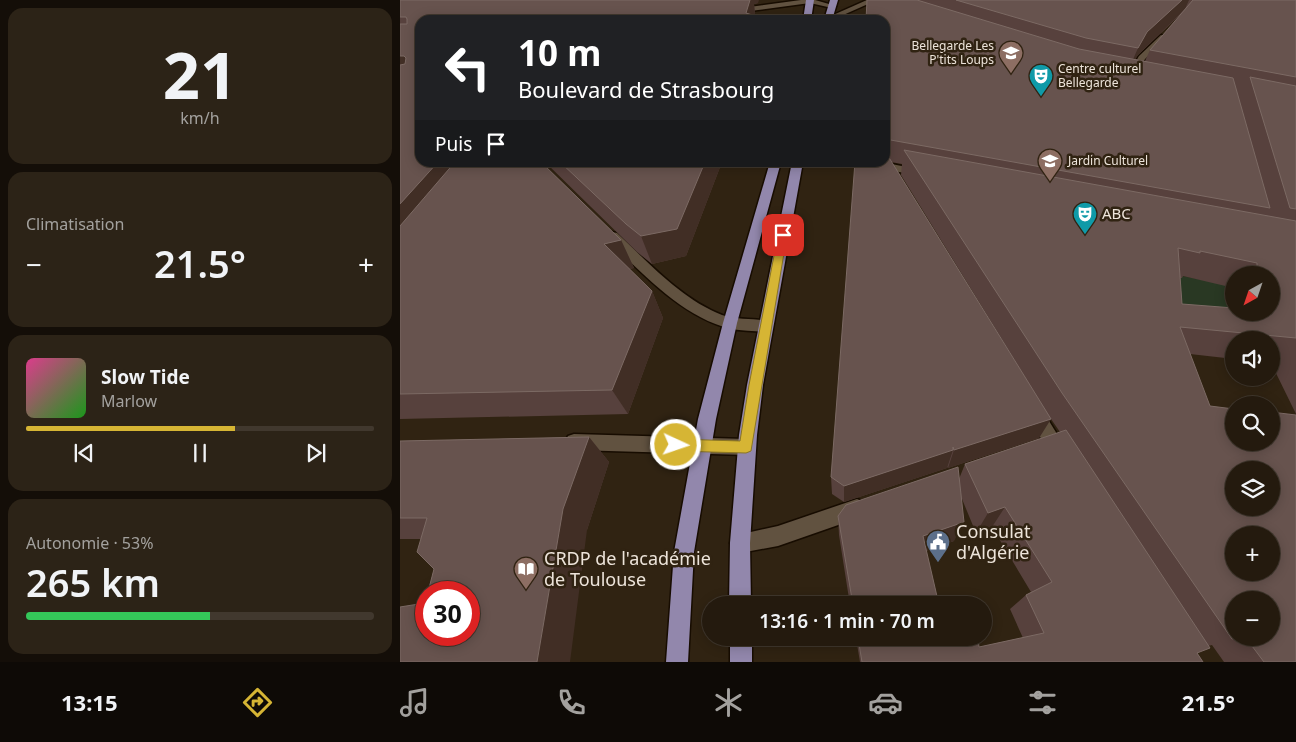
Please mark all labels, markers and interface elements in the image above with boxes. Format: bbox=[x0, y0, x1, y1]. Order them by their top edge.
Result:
text: 10 m bbox=[518, 29, 601, 76]
text: 21 bbox=[163, 30, 237, 118]
icon: left bbox=[435, 35, 500, 100]
place label: Bellegarde Les P'tits Loups bbox=[912, 37, 994, 68]
school or university icon: Bellegarde Les P'tits Loups bbox=[998, 40, 1024, 74]
place label: Centre culturel Bellegarde bbox=[1058, 60, 1141, 91]
theatre icon: Centre culturel Bellegarde bbox=[1028, 63, 1054, 97]
text: Boulevard de Strasbourg bbox=[518, 74, 774, 104]
text: km/h bbox=[180, 107, 220, 129]
icon: arrive bbox=[482, 130, 510, 158]
text: Puis bbox=[435, 131, 472, 157]
school or university icon: Jardin Culturel bbox=[1037, 148, 1063, 182]
place label: Jardin Culturel bbox=[1067, 152, 1148, 169]
theatre icon: ABC bbox=[1072, 201, 1098, 235]
place label: ABC bbox=[1102, 203, 1131, 223]
text: Climatisation bbox=[26, 213, 124, 235]
pin bbox=[762, 214, 804, 256]
icon: arrive bbox=[769, 221, 797, 249]
text: 21.5° bbox=[154, 237, 246, 289]
text: − bbox=[26, 245, 42, 283]
text: + bbox=[358, 245, 374, 283]
north arrow bbox=[1225, 266, 1280, 321]
map controls bbox=[1225, 266, 1280, 646]
button: sound bbox=[1225, 331, 1280, 386]
text: Slow Tide bbox=[101, 364, 190, 390]
text: Marlow bbox=[101, 390, 157, 412]
button: search bbox=[1225, 396, 1280, 451]
position arrow bbox=[649, 418, 701, 470]
icon: previous bbox=[70, 439, 98, 467]
icon: pause bbox=[186, 439, 214, 467]
icon: next bbox=[302, 439, 330, 467]
button: layers bbox=[1225, 461, 1280, 516]
place label: Consulat d'Algérie bbox=[956, 519, 1031, 564]
button: + bbox=[1225, 526, 1280, 581]
public building icon: Consulat d'Algérie bbox=[925, 529, 951, 563]
text: Autonomie · 53% bbox=[26, 532, 153, 554]
place label: CRDP de l'académie de Toulouse bbox=[544, 546, 711, 591]
text: 265 km bbox=[26, 556, 160, 608]
library icon: CRDP de l'académie de Toulouse bbox=[513, 556, 539, 590]
speed limit sign: 30 bbox=[415, 581, 480, 646]
button: − bbox=[1225, 591, 1280, 646]
text: 13:16 · 1 min · 70 m bbox=[759, 608, 935, 634]
icon: directions bbox=[240, 685, 275, 720]
icon: music bbox=[397, 685, 432, 720]
icon: phone bbox=[554, 685, 589, 720]
icon: climate bbox=[711, 685, 746, 720]
icon: car bbox=[868, 685, 903, 720]
icon: filters bbox=[1025, 685, 1060, 720]
text: 13:15 bbox=[61, 687, 118, 717]
text: 21.5° bbox=[1182, 687, 1235, 717]

